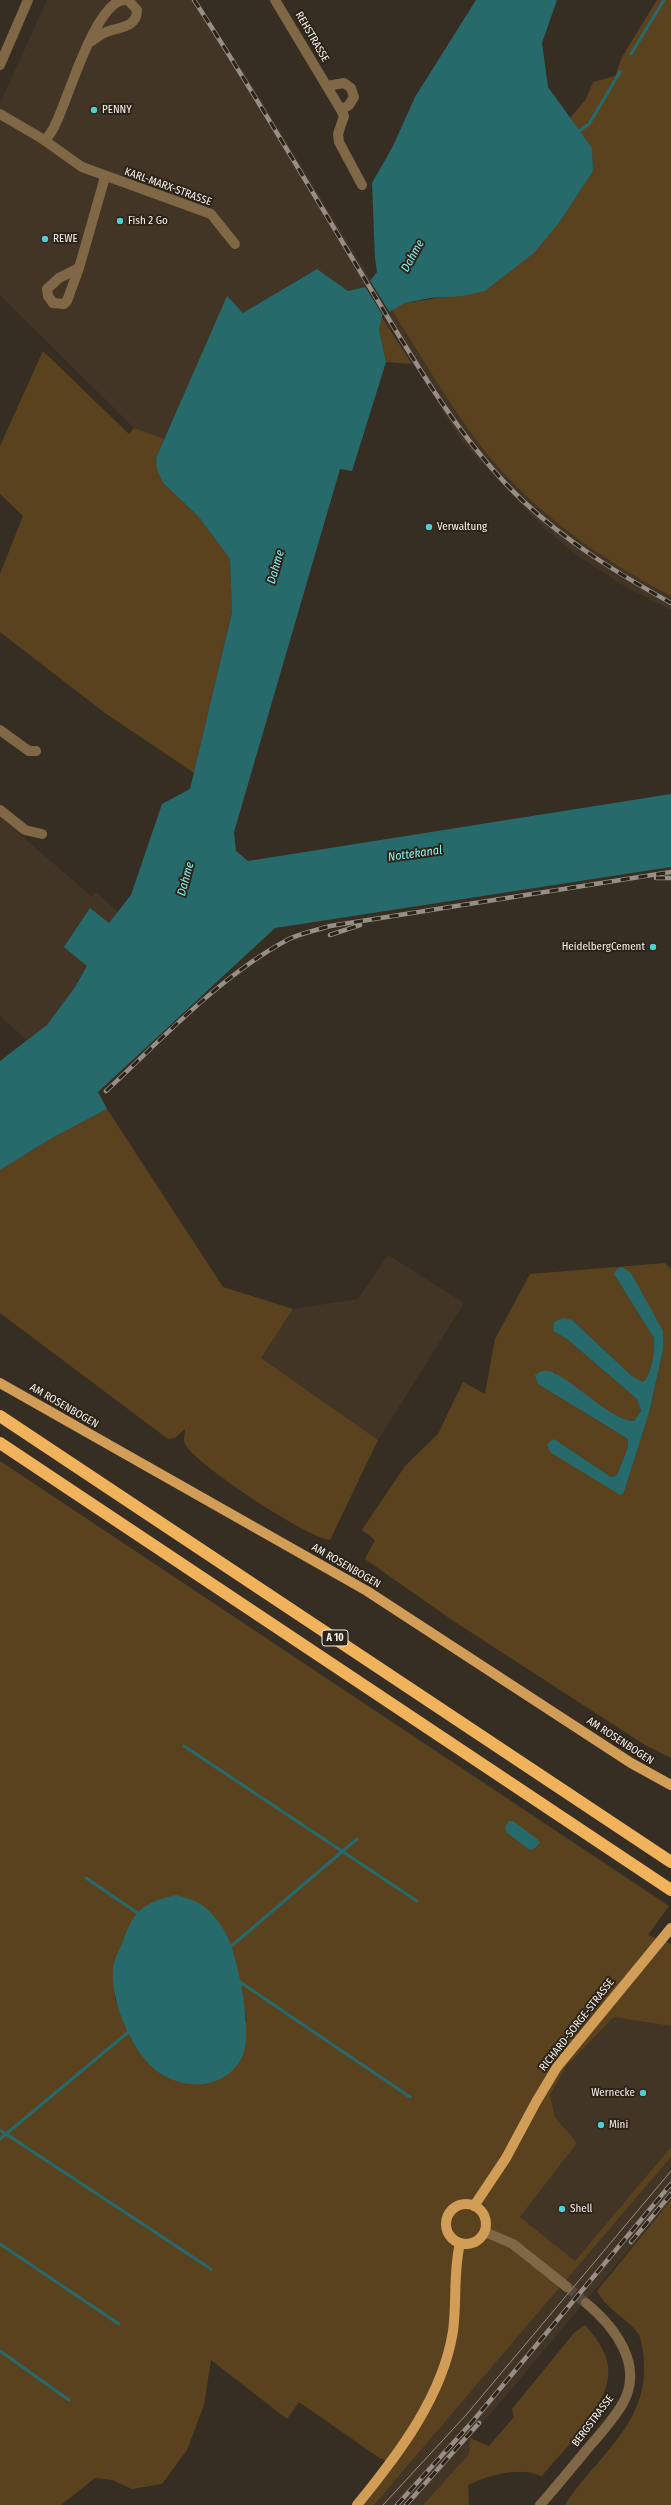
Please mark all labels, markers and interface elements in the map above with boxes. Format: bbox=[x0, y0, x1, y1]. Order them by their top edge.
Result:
street label: REHSTRASSE bbox=[292, 10, 332, 64]
place label: PENNY bbox=[102, 103, 132, 117]
marker: PENNY bbox=[89, 105, 99, 115]
street label: KARL-MARX-STRASSE bbox=[123, 165, 213, 209]
place label: Fish 2 Go bbox=[128, 214, 168, 228]
marker: Fish 2 Go bbox=[115, 216, 125, 226]
place label: REWE bbox=[53, 232, 78, 246]
marker: REWE bbox=[40, 234, 50, 244]
water label: Dahme bbox=[398, 237, 428, 275]
place label: Verwaltung bbox=[437, 520, 487, 534]
marker: Verwaltung bbox=[424, 522, 434, 532]
water label: Dahme bbox=[264, 548, 288, 586]
water label: Nottekanal bbox=[387, 843, 443, 865]
water label: Dahme bbox=[175, 861, 197, 897]
place label: HeidelbergCement bbox=[562, 940, 645, 954]
marker: HeidelbergCement bbox=[648, 942, 658, 952]
street label: AM ROSENBOGEN bbox=[27, 1381, 101, 1431]
street label: AM ROSENBOGEN bbox=[309, 1541, 383, 1591]
road number: A 10 bbox=[322, 1630, 348, 1646]
street label: AM ROSENBOGEN bbox=[584, 1714, 656, 1768]
street label: RICHARD-SORGE-STRASSE bbox=[537, 1976, 617, 2074]
place label: Wernecke bbox=[591, 2086, 635, 2100]
marker: Wernecke bbox=[638, 2088, 648, 2098]
place label: Mini bbox=[609, 2118, 628, 2132]
marker: Mini bbox=[596, 2120, 606, 2130]
place label: Shell bbox=[570, 2202, 592, 2216]
marker: Shell bbox=[557, 2204, 567, 2214]
street label: BERGSTRASSE bbox=[569, 2393, 617, 2449]

